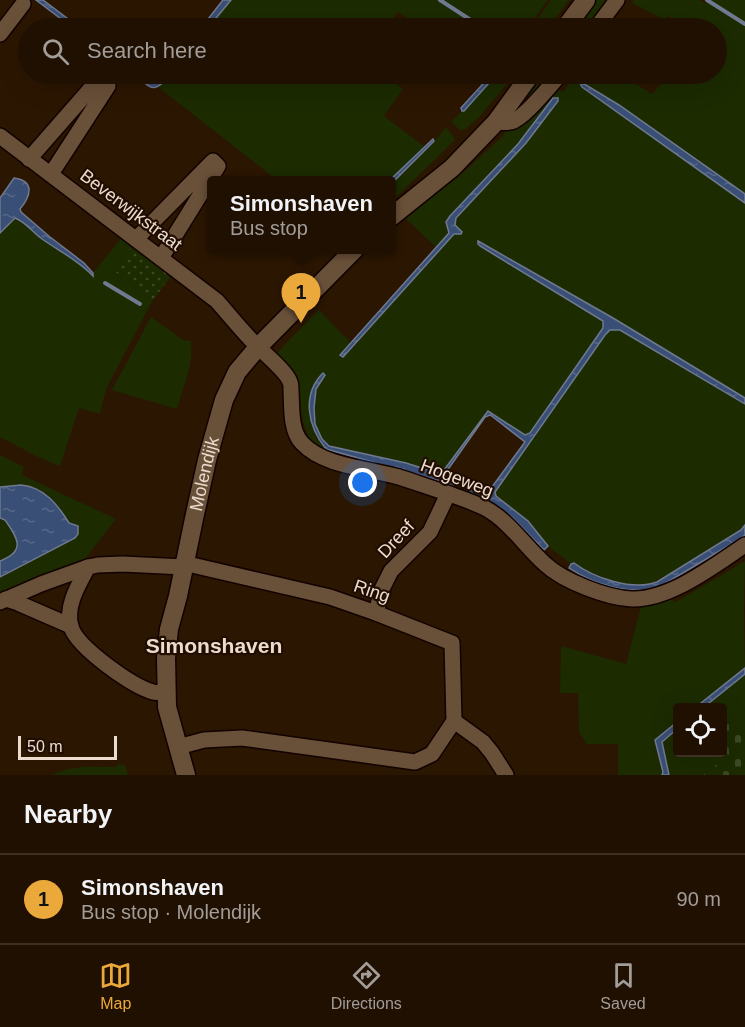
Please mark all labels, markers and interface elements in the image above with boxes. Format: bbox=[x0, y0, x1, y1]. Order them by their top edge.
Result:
search box bbox=[18, 18, 727, 84]
icon: search bbox=[39, 35, 72, 68]
text: Search here bbox=[87, 38, 207, 63]
street label: Beverwijkstraat bbox=[76, 165, 186, 255]
popup bbox=[207, 176, 396, 254]
text: Simonshaven bbox=[230, 191, 373, 216]
text: Bus stop bbox=[230, 217, 308, 239]
pin: 1 bbox=[282, 274, 320, 323]
street label: Molendijk bbox=[186, 433, 223, 513]
street label: Hogeweg bbox=[418, 455, 496, 501]
your location bbox=[348, 468, 377, 497]
street label: Dreef bbox=[374, 515, 419, 562]
street label: Ring bbox=[351, 576, 393, 606]
district label: Simonshaven bbox=[146, 634, 282, 657]
map controls bbox=[673, 703, 727, 757]
button: locate bbox=[673, 703, 727, 757]
scale bar bbox=[18, 733, 117, 760]
text: 50 m bbox=[27, 738, 63, 755]
text: Nearby bbox=[24, 799, 112, 829]
text: Simonshaven bbox=[81, 875, 224, 900]
text: 1 bbox=[38, 888, 49, 910]
text: 90 m bbox=[677, 888, 721, 910]
text: Bus stop · Molendijk bbox=[81, 901, 261, 923]
tab: Map bbox=[99, 959, 132, 1013]
tab: Directions bbox=[331, 959, 402, 1013]
tab: Saved bbox=[600, 959, 646, 1013]

